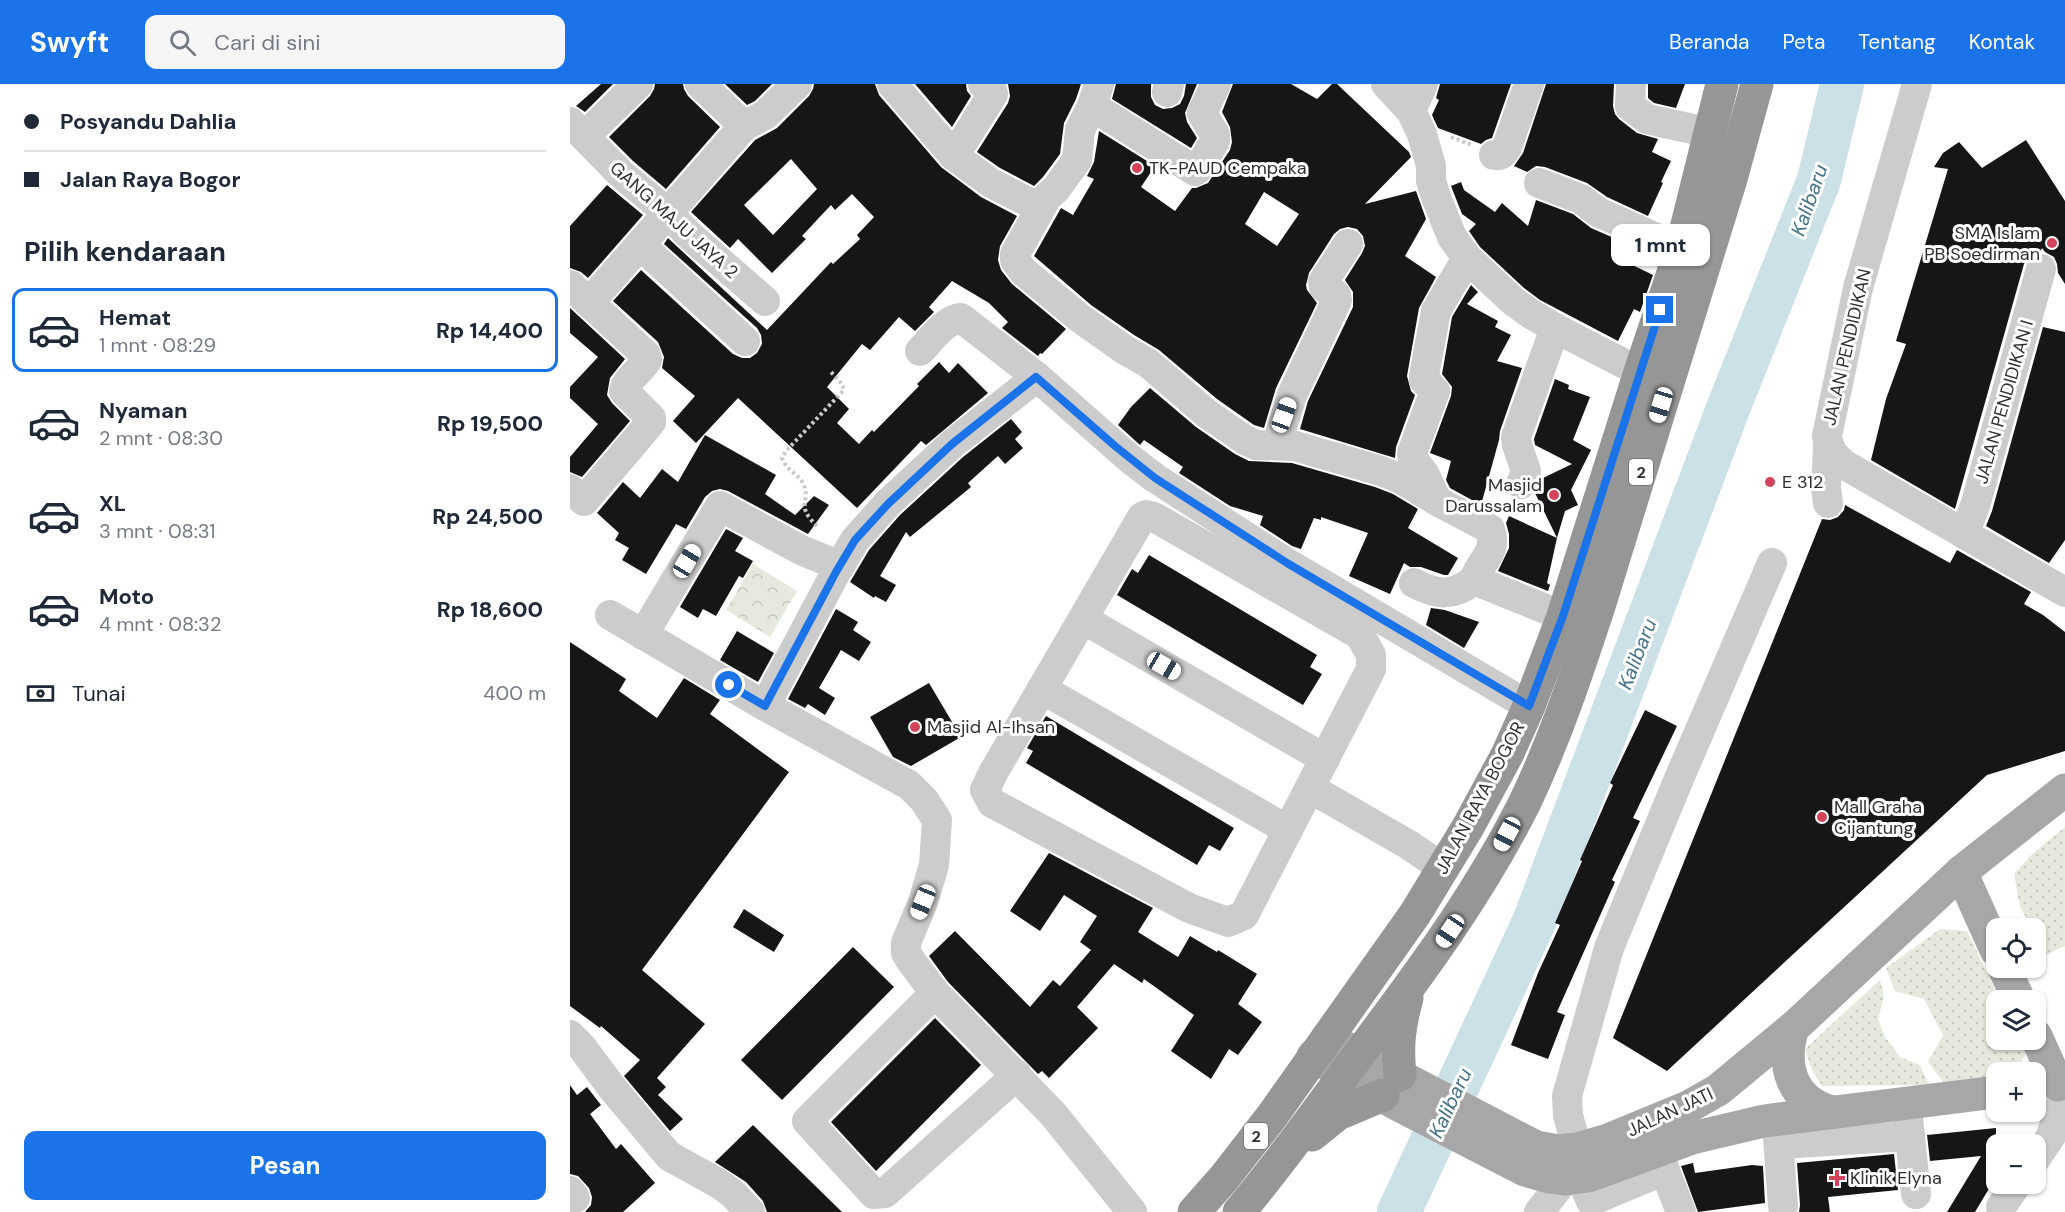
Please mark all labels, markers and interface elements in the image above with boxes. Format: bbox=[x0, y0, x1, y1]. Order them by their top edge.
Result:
search box bbox=[145, 15, 565, 69]
text: Swyft bbox=[30, 24, 109, 61]
icon: search bbox=[166, 26, 199, 59]
text: Cari di sini bbox=[214, 28, 320, 57]
text: Beranda bbox=[1669, 28, 1750, 56]
text: Peta bbox=[1783, 28, 1825, 56]
text: Tentang bbox=[1858, 28, 1936, 56]
text: Kontak bbox=[1969, 28, 2035, 56]
text: Posyandu Dahlia bbox=[60, 107, 236, 136]
street label: GANG MAJU JAYA 2 bbox=[605, 156, 743, 284]
place label: TK-PAUD Cempaka bbox=[1149, 156, 1307, 180]
marker: TK-PAUD Cempaka bbox=[1130, 161, 1144, 175]
water label: Kalibaru bbox=[1785, 161, 1833, 239]
text: Jalan Raya Bogor bbox=[60, 165, 241, 194]
place label: SMA Islam PB Soedirman bbox=[1924, 221, 2040, 266]
callout: 1 mnt bbox=[1610, 223, 1710, 265]
text: 1 mnt bbox=[1634, 232, 1687, 258]
text: Pilih kendaraan bbox=[24, 234, 226, 269]
marker: SMA Islam PB Soedirman bbox=[2045, 236, 2059, 250]
street label: JALAN PENDIDIKAN bbox=[1817, 266, 1877, 428]
route end bbox=[1646, 296, 1673, 323]
icon: car bbox=[27, 303, 81, 357]
text: Hemat bbox=[99, 303, 171, 332]
text: Rp 14,400 bbox=[436, 316, 543, 345]
street label: JALAN PENDIDIKAN I bbox=[1969, 317, 2039, 487]
text: 1 mnt · 08:29 bbox=[99, 332, 216, 358]
car bbox=[1647, 385, 1675, 425]
car bbox=[1269, 395, 1299, 435]
icon: car bbox=[27, 396, 81, 450]
text: Nyaman bbox=[99, 396, 188, 425]
text: Rp 19,500 bbox=[437, 409, 543, 438]
text: 2 mnt · 08:30 bbox=[99, 425, 223, 451]
road number: 2 bbox=[1629, 459, 1653, 485]
place label: E 312 bbox=[1782, 470, 1823, 494]
place label: Masjid Darussalam bbox=[1445, 473, 1542, 518]
marker: E 312 bbox=[1763, 475, 1777, 489]
marker: Masjid Darussalam bbox=[1547, 488, 1561, 502]
icon: car bbox=[27, 489, 81, 543]
text: XL bbox=[99, 489, 126, 518]
text: Rp 24,500 bbox=[432, 502, 543, 531]
text: 3 mnt · 08:31 bbox=[99, 518, 215, 544]
car bbox=[670, 541, 704, 581]
icon: car bbox=[27, 582, 81, 636]
text: Moto bbox=[99, 582, 154, 611]
text: Rp 18,600 bbox=[437, 595, 543, 624]
text: 4 mnt · 08:32 bbox=[99, 611, 221, 637]
water label: Kalibaru bbox=[1612, 615, 1662, 693]
car bbox=[1144, 649, 1184, 683]
route start bbox=[715, 671, 742, 698]
icon: cash bbox=[24, 677, 57, 710]
text: Tunai bbox=[72, 679, 126, 708]
text: 400 m bbox=[483, 680, 546, 706]
place label: Masjid Al-Ihsan bbox=[927, 715, 1055, 739]
street label: JALAN RAYA BOGOR bbox=[1430, 718, 1530, 878]
marker: Masjid Al-Ihsan bbox=[908, 720, 922, 734]
place label: Mall Graha Cijantung bbox=[1834, 795, 1922, 840]
marker: Mall Graha Cijantung bbox=[1815, 810, 1829, 824]
car bbox=[1491, 814, 1523, 854]
car bbox=[908, 882, 938, 922]
car bbox=[1432, 911, 1468, 951]
map controls bbox=[1986, 918, 2046, 1194]
button: locate bbox=[1986, 918, 2046, 978]
button: layers bbox=[1986, 990, 2046, 1050]
button: + bbox=[1986, 1062, 2046, 1122]
water label: Kalibaru bbox=[1423, 1064, 1477, 1142]
street label: JALAN JATI bbox=[1623, 1082, 1717, 1142]
road number: 2 bbox=[1244, 1123, 1268, 1149]
button: Pesan bbox=[24, 1131, 546, 1200]
button: − bbox=[1986, 1134, 2046, 1194]
place label: Klinik Elyna bbox=[1850, 1166, 1942, 1190]
marker: Klinik Elyna bbox=[1828, 1169, 1846, 1187]

